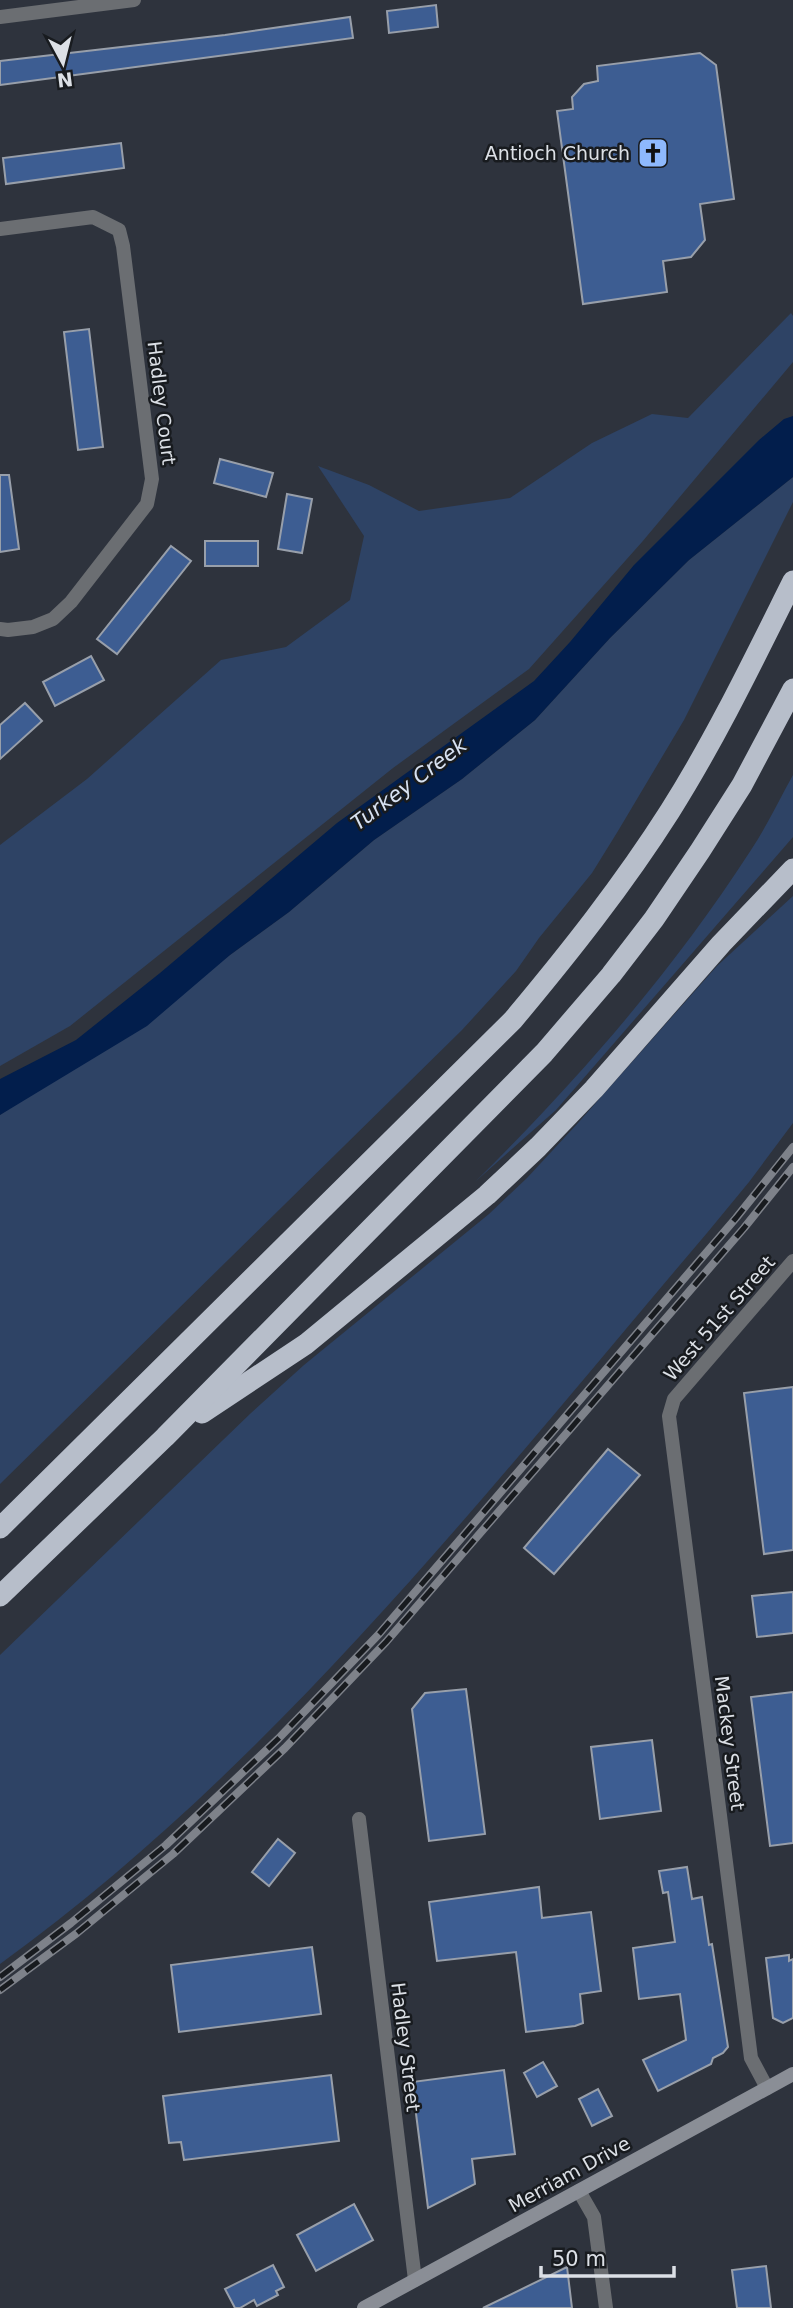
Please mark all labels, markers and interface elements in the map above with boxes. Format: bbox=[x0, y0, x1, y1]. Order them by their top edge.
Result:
north arrow bbox=[28, 28, 98, 98]
text: N bbox=[56, 68, 74, 92]
church icon: Antioch Church bbox=[636, 136, 670, 170]
place label: Antioch Church bbox=[485, 142, 630, 164]
street label: Hadley Court bbox=[143, 340, 181, 466]
water label: Turkey Creek bbox=[347, 732, 472, 835]
street label: West 51st Street bbox=[659, 1251, 779, 1385]
street label: Mackey Street bbox=[711, 1674, 749, 1812]
street label: Hadley Street bbox=[387, 1981, 425, 2113]
street label: Merriam Drive bbox=[504, 2132, 634, 2216]
scale bar bbox=[541, 2234, 674, 2278]
text: 50 m bbox=[552, 2247, 606, 2271]

